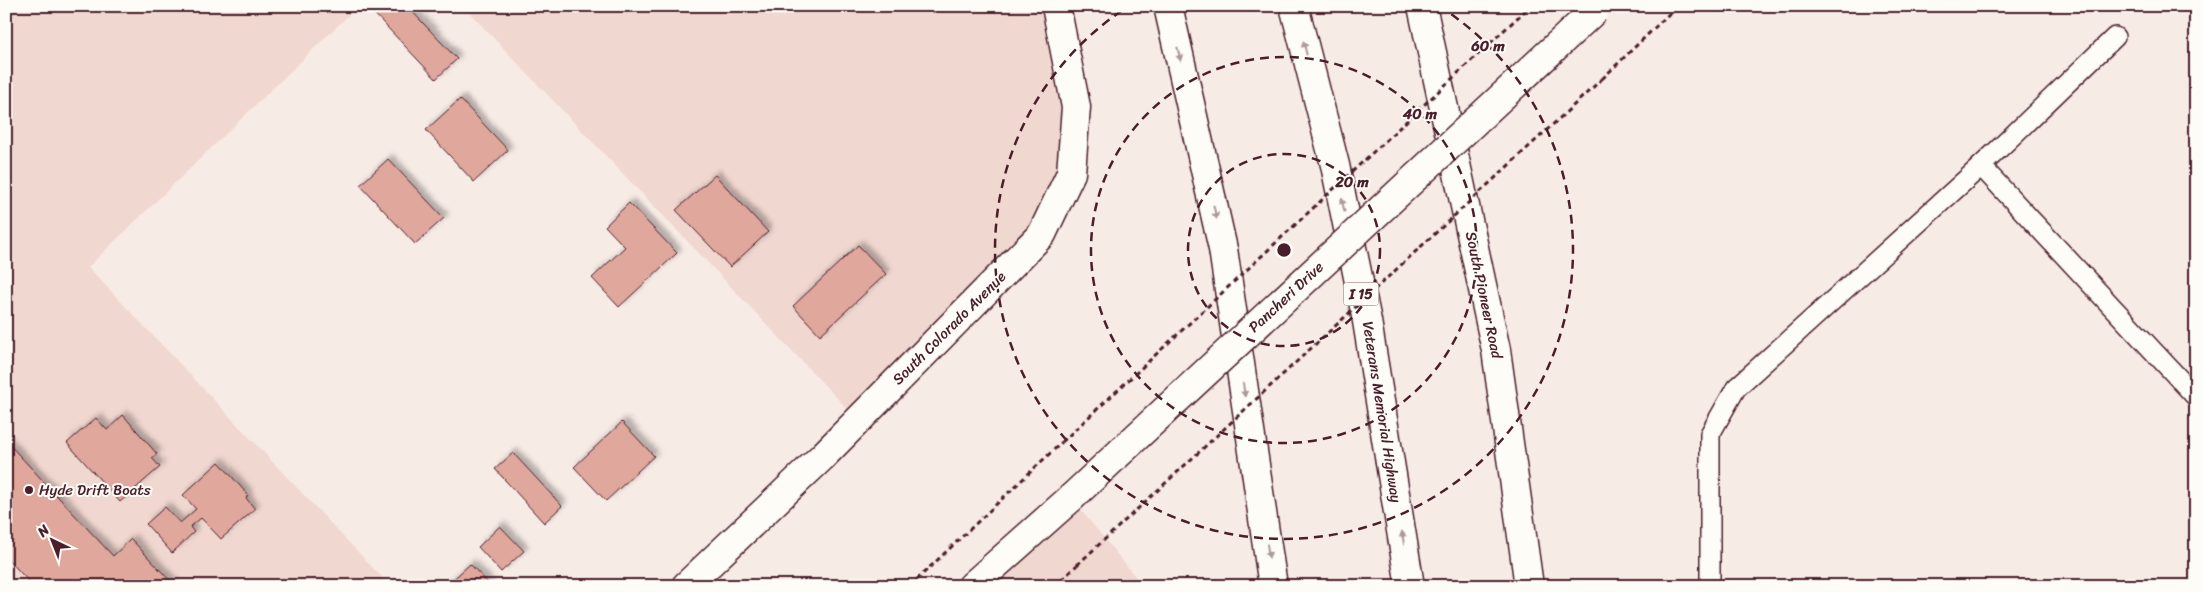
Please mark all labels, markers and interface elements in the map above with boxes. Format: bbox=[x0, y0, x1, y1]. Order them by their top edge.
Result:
text: 60 m bbox=[1470, 33, 1505, 59]
one-way arrow bbox=[1300, 40, 1308, 55]
one-way arrow bbox=[1175, 46, 1183, 61]
text: 40 m bbox=[1402, 101, 1438, 127]
text: 20 m bbox=[1334, 169, 1369, 195]
one-way arrow bbox=[1339, 198, 1347, 213]
one-way arrow bbox=[1211, 205, 1219, 220]
street label: South Pioneer Road bbox=[1458, 229, 1510, 362]
centre of rings bbox=[1275, 241, 1293, 259]
street label: Pancheri Drive bbox=[1242, 255, 1330, 339]
street label: South Colorado Avenue bbox=[886, 265, 1012, 391]
road number: I 15 bbox=[1344, 282, 1378, 306]
street label: Veterans Memorial Highway bbox=[1355, 319, 1409, 505]
one-way arrow bbox=[1240, 382, 1248, 398]
place label: Hyde Drift Boats bbox=[39, 477, 151, 503]
marker: Hyde Drift Boats bbox=[23, 484, 35, 496]
north arrow bbox=[28, 514, 78, 564]
text: N bbox=[31, 518, 56, 544]
one-way arrow bbox=[1398, 529, 1406, 545]
one-way arrow bbox=[1264, 543, 1272, 559]

